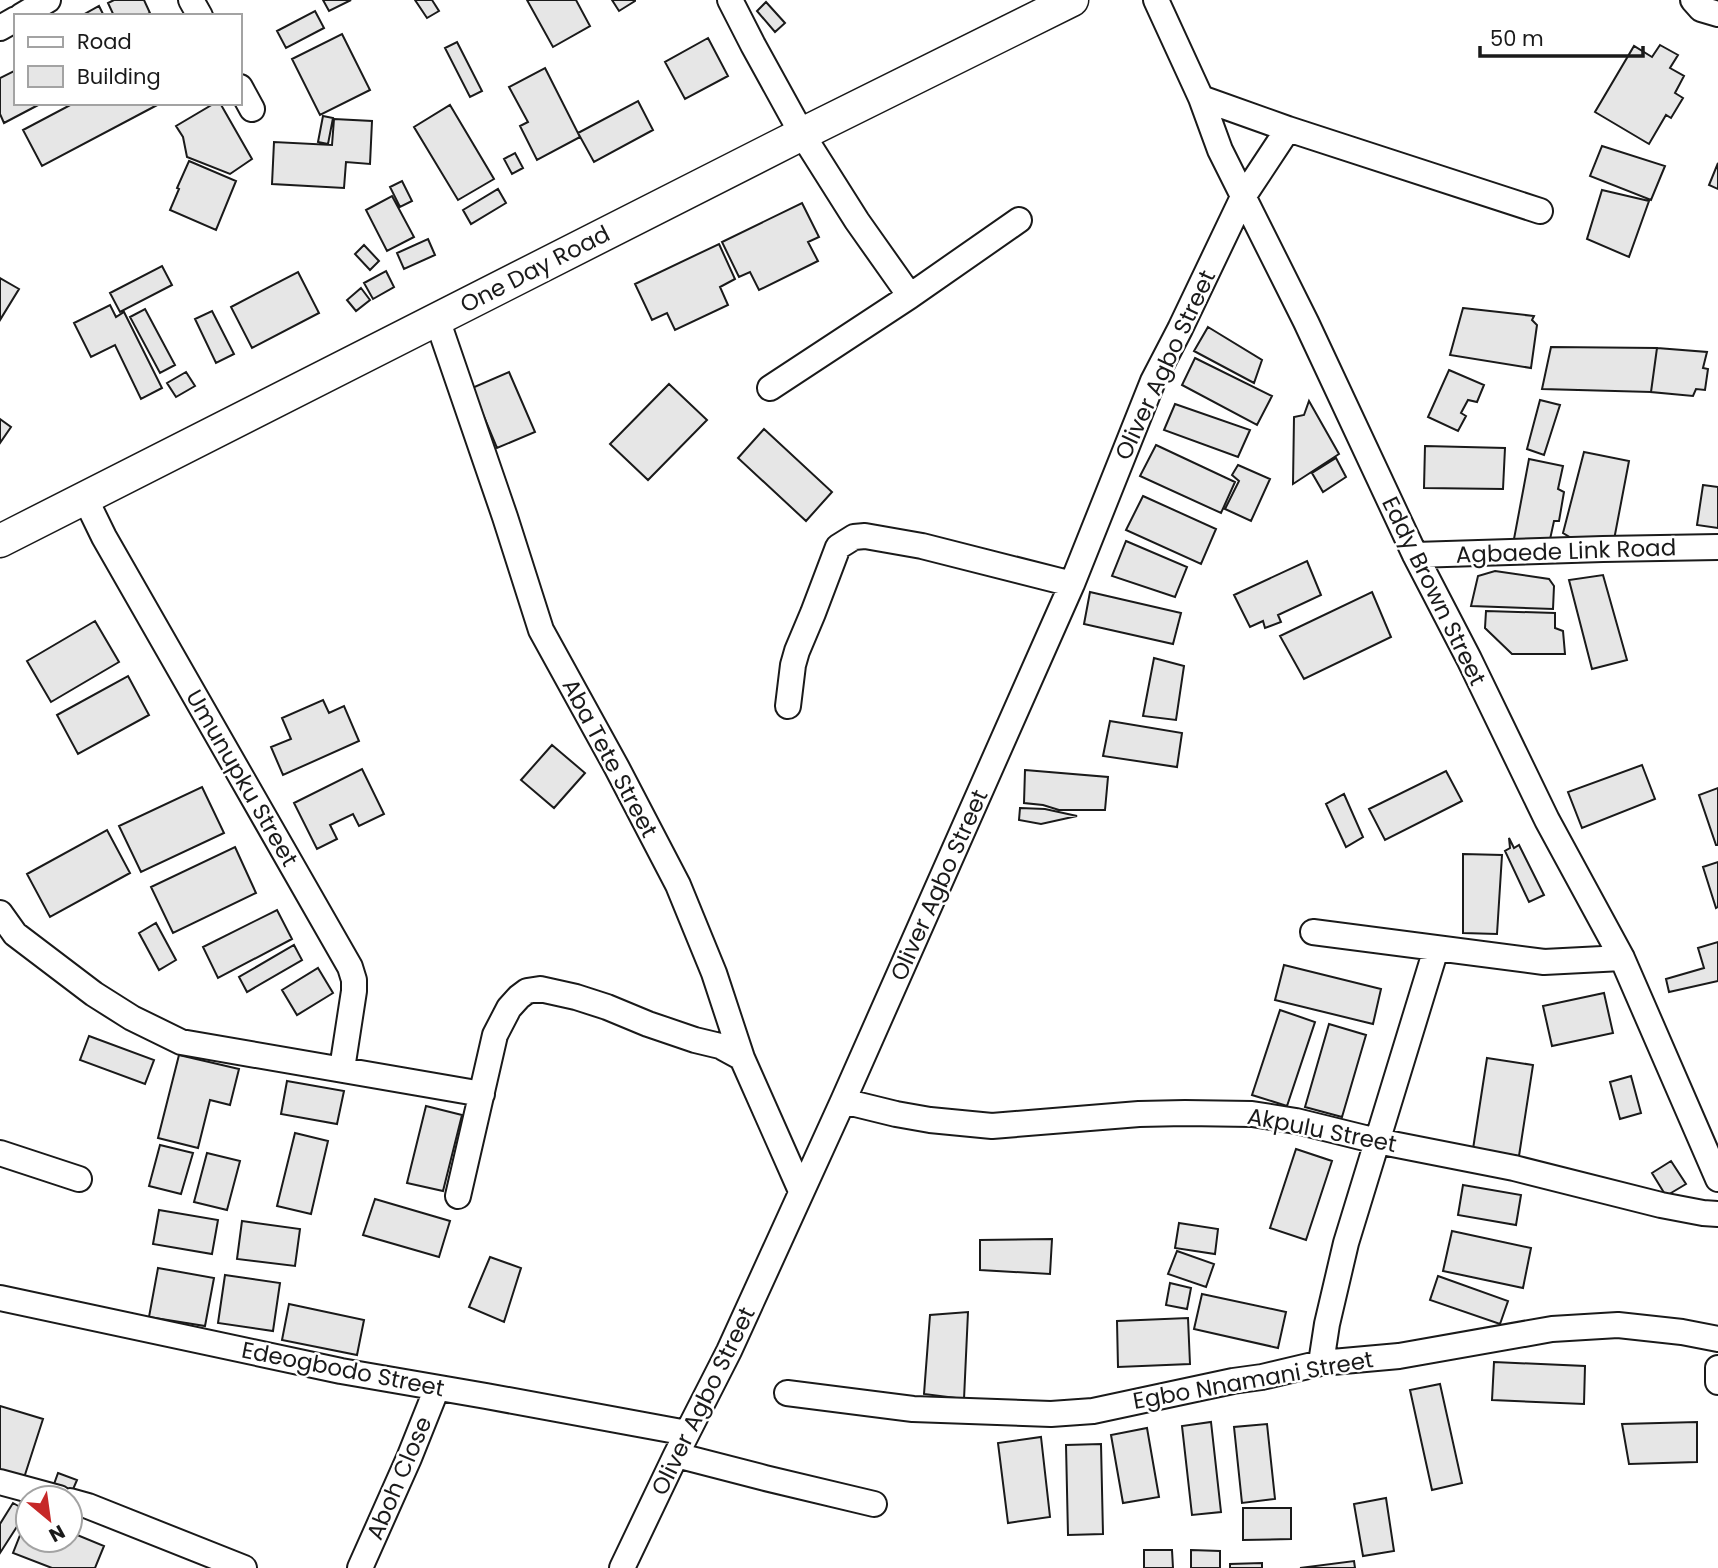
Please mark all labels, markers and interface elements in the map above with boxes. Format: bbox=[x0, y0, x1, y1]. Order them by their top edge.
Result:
legend bbox=[14, 14, 242, 105]
scale bar bbox=[1480, 14, 1643, 58]
text: 50 m bbox=[1490, 24, 1544, 53]
text: Road bbox=[77, 27, 132, 56]
text: Building bbox=[77, 62, 161, 91]
street label: One Day Road bbox=[455, 218, 615, 320]
street label: Oliver Agbo Street bbox=[1107, 265, 1223, 465]
street label: Eddy Brown Street bbox=[1374, 491, 1494, 691]
street label: Agbaede Link Road bbox=[1455, 531, 1677, 571]
street label: Aba Tete Street bbox=[555, 673, 665, 843]
street label: Umunupku Street bbox=[178, 684, 306, 872]
street label: Oliver Agbo Street bbox=[882, 784, 996, 986]
street label: Akpulu Street bbox=[1245, 1100, 1399, 1160]
street label: Oliver Agbo Street bbox=[643, 1301, 763, 1501]
street label: Edeogbodo Street bbox=[239, 1334, 447, 1404]
street label: Egbo Nnamani Street bbox=[1130, 1343, 1376, 1417]
street label: Aboh Close bbox=[359, 1411, 439, 1545]
north arrow bbox=[14, 1484, 84, 1554]
text: N bbox=[44, 1518, 70, 1549]

